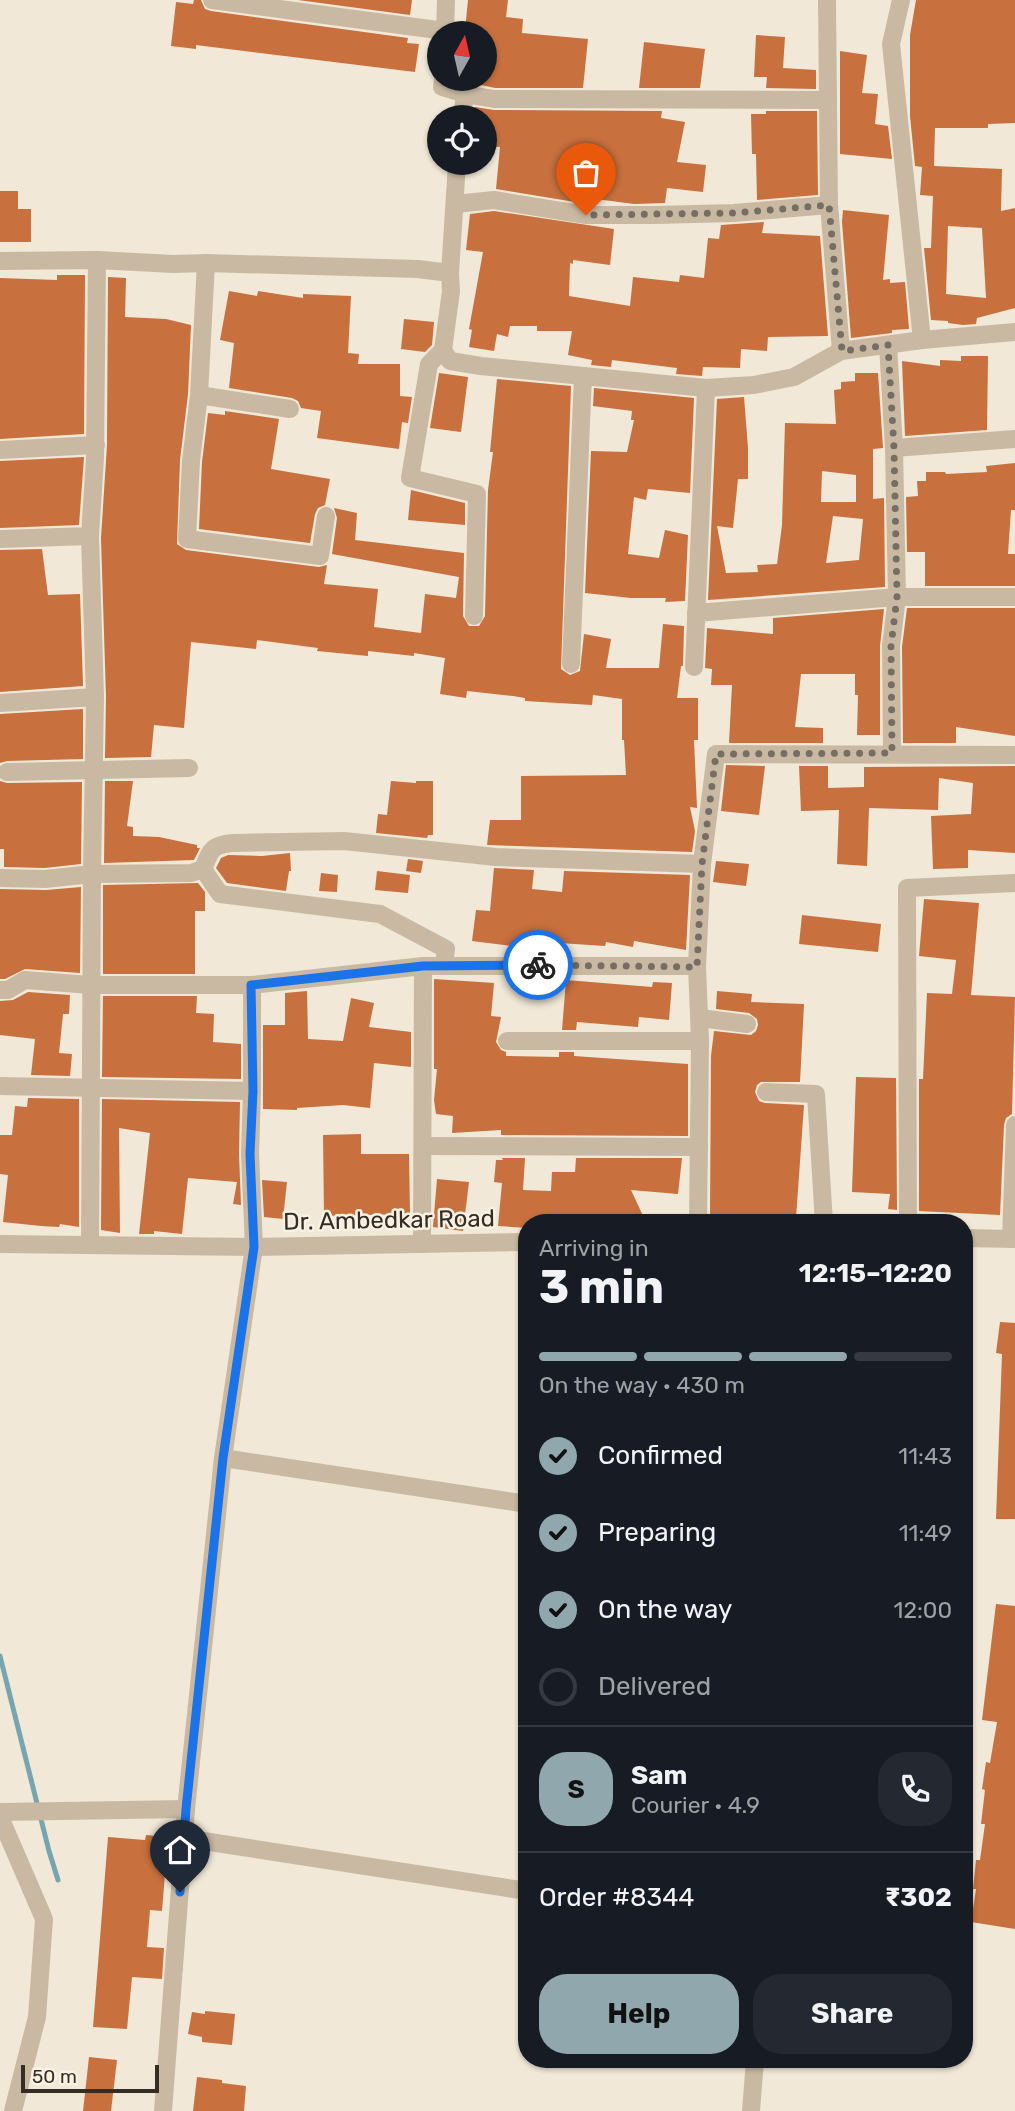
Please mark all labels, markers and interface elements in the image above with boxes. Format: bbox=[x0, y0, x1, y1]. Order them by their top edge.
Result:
north arrow bbox=[427, 21, 497, 91]
map controls bbox=[427, 21, 497, 175]
button: locate bbox=[427, 105, 497, 175]
pin bbox=[556, 143, 616, 215]
icon: bag bbox=[567, 154, 605, 192]
courier bbox=[503, 930, 573, 1000]
icon: bike bbox=[519, 946, 557, 984]
street label: Dr. Ambedkar Road bbox=[283, 1204, 495, 1236]
text: Arriving in bbox=[539, 1234, 649, 1262]
text: 12:15–12:20 bbox=[799, 1258, 952, 1289]
text: 3 min bbox=[539, 1260, 664, 1315]
text: On the way · 430 m bbox=[539, 1371, 745, 1399]
icon: check bbox=[539, 1437, 577, 1475]
text: Confirmed bbox=[598, 1440, 723, 1471]
text: 11:43 bbox=[898, 1442, 952, 1470]
icon: check bbox=[539, 1514, 577, 1552]
text: Preparing bbox=[598, 1517, 716, 1548]
text: 11:49 bbox=[899, 1519, 952, 1547]
icon: check bbox=[539, 1591, 577, 1629]
text: On the way bbox=[598, 1594, 732, 1625]
text: 12:00 bbox=[894, 1596, 952, 1624]
text: Delivered bbox=[598, 1671, 711, 1702]
button: phone bbox=[878, 1752, 952, 1826]
text: Sam bbox=[631, 1760, 687, 1791]
text: S bbox=[567, 1774, 585, 1805]
text: Courier · 4.9 bbox=[631, 1791, 760, 1819]
pin bbox=[150, 1820, 210, 1892]
icon: home bbox=[161, 1831, 199, 1869]
text: Order #8344 bbox=[539, 1882, 694, 1913]
text: ₹302 bbox=[885, 1882, 952, 1913]
button: Help bbox=[539, 1974, 739, 2054]
button: Share bbox=[753, 1974, 952, 2054]
scale bar bbox=[21, 2062, 159, 2094]
text: 50 m bbox=[32, 2065, 77, 2088]

